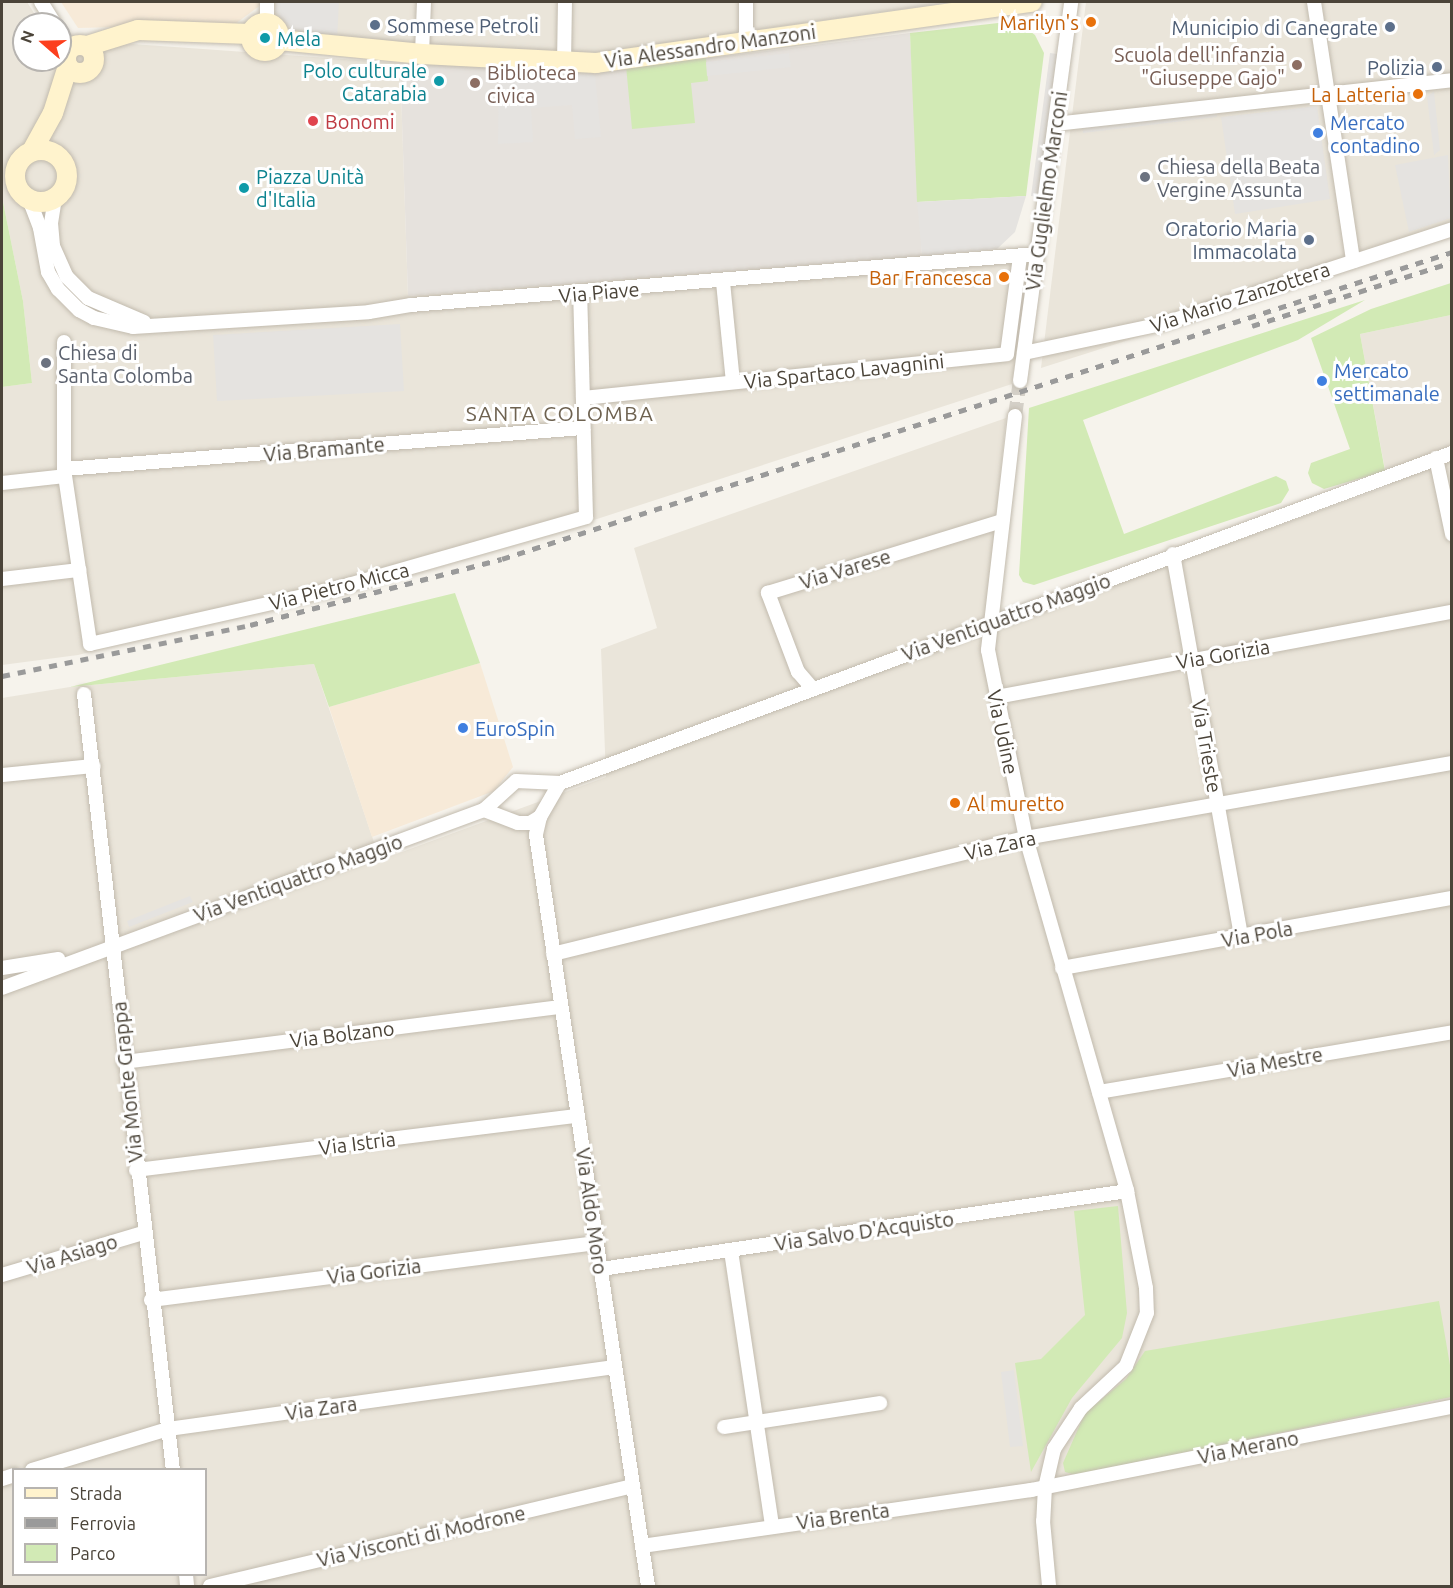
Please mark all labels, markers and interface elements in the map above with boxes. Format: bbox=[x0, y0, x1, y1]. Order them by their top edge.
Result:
place label: Marilyn's bbox=[1000, 10, 1079, 34]
north arrow bbox=[12, 12, 72, 72]
place label: Sommese Petroli bbox=[387, 13, 539, 37]
marker: Marilyn's bbox=[1084, 15, 1098, 29]
place label: Municipio di Canegrate bbox=[1172, 15, 1378, 39]
marker: Sommese Petroli bbox=[368, 18, 382, 32]
street label: Via Alessandro Manzoni bbox=[603, 19, 817, 73]
marker: Municipio di Canegrate bbox=[1383, 20, 1397, 34]
place label: Mela bbox=[277, 26, 321, 50]
text: N bbox=[16, 28, 37, 45]
marker: Mela bbox=[258, 31, 272, 45]
place label: Scuola dell'infanzia "Giuseppe Gajo" bbox=[1114, 42, 1285, 89]
place label: Polizia bbox=[1367, 55, 1425, 79]
place label: Polo culturale Catarabia bbox=[303, 58, 427, 105]
marker: Scuola dell'infanzia "Giuseppe Gajo" bbox=[1290, 58, 1304, 72]
place label: Biblioteca civica bbox=[487, 60, 576, 107]
marker: Polizia bbox=[1430, 60, 1444, 74]
marker: Polo culturale Catarabia bbox=[432, 74, 446, 88]
marker: Biblioteca civica bbox=[468, 76, 482, 90]
place label: La Latteria bbox=[1311, 82, 1406, 106]
marker: La Latteria bbox=[1411, 87, 1425, 101]
street label: Via Guglielmo Marconi bbox=[1020, 90, 1072, 292]
place label: Bonomi bbox=[325, 109, 395, 133]
place label: Mercato contadino bbox=[1330, 110, 1420, 157]
marker: Bonomi bbox=[306, 114, 320, 128]
marker: Mercato contadino bbox=[1311, 126, 1325, 140]
place label: Chiesa della Beata Vergine Assunta bbox=[1157, 154, 1320, 201]
place label: Piazza Unità d'Italia bbox=[256, 164, 364, 211]
marker: Chiesa della Beata Vergine Assunta bbox=[1138, 170, 1152, 184]
marker: Piazza Unità d'Italia bbox=[237, 181, 251, 195]
place label: Oratorio Maria Immacolata bbox=[1165, 216, 1297, 263]
marker: Oratorio Maria Immacolata bbox=[1302, 233, 1316, 247]
street label: Via Mario Zanzottera bbox=[1147, 257, 1333, 337]
place label: Bar Francesca bbox=[869, 265, 992, 289]
marker: Bar Francesca bbox=[997, 270, 1011, 284]
street label: Via Piave bbox=[558, 277, 640, 307]
place label: Chiesa di Santa Colomba bbox=[58, 340, 193, 387]
street label: Via Spartaco Lavagnini bbox=[743, 349, 945, 393]
marker: Chiesa di Santa Colomba bbox=[39, 356, 53, 370]
place label: Mercato settimanale bbox=[1334, 358, 1440, 405]
marker: Mercato settimanale bbox=[1315, 374, 1329, 388]
district label: SANTA COLOMBA bbox=[466, 400, 654, 426]
street label: Via Bramante bbox=[262, 432, 386, 466]
street label: Via Varese bbox=[797, 544, 893, 594]
street label: Via Pietro Micca bbox=[266, 557, 412, 615]
street label: Via Ventiquattro Maggio bbox=[898, 568, 1114, 666]
street label: Via Gorizia bbox=[1174, 634, 1272, 674]
street label: Via Udine bbox=[982, 688, 1024, 776]
street label: Via Trieste bbox=[1187, 697, 1227, 795]
place label: EuroSpin bbox=[475, 716, 555, 740]
marker: EuroSpin bbox=[456, 721, 470, 735]
place label: Al muretto bbox=[967, 791, 1064, 815]
marker: Al muretto bbox=[948, 796, 962, 810]
street label: Via Zara bbox=[962, 825, 1038, 865]
street label: Via Ventiquattro Maggio bbox=[190, 829, 406, 927]
street label: Via Pola bbox=[1219, 916, 1295, 952]
street label: Via Monte Grappa bbox=[107, 1000, 147, 1164]
street label: Via Bolzano bbox=[288, 1016, 396, 1052]
street label: Via Mestre bbox=[1225, 1042, 1325, 1082]
street label: Via Istria bbox=[317, 1126, 397, 1160]
street label: Via Aldo Moro bbox=[571, 1146, 613, 1276]
street label: Via Salvo D'Acquisto bbox=[773, 1207, 955, 1255]
street label: Via Asiago bbox=[24, 1229, 120, 1279]
street label: Via Gorizia bbox=[325, 1253, 423, 1289]
street label: Via Zara bbox=[283, 1391, 359, 1425]
street label: Via Merano bbox=[1195, 1425, 1301, 1469]
legend bbox=[12, 1468, 207, 1576]
text: Strada bbox=[70, 1483, 122, 1503]
street label: Via Brenta bbox=[795, 1498, 891, 1534]
street label: Via Visconti di Modrone bbox=[314, 1500, 528, 1572]
text: Ferrovia bbox=[70, 1513, 136, 1533]
text: Parco bbox=[70, 1543, 116, 1563]

